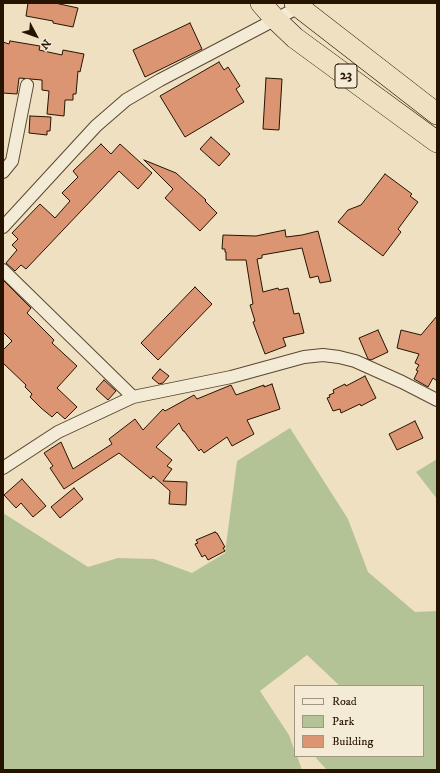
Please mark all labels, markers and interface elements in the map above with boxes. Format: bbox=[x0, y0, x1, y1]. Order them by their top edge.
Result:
north arrow bbox=[16, 16, 56, 56]
text: N bbox=[37, 36, 53, 52]
road number: 23 bbox=[335, 64, 357, 88]
legend bbox=[294, 685, 424, 757]
text: Road bbox=[332, 694, 357, 709]
text: Park bbox=[332, 714, 354, 729]
text: Building bbox=[332, 734, 373, 749]

